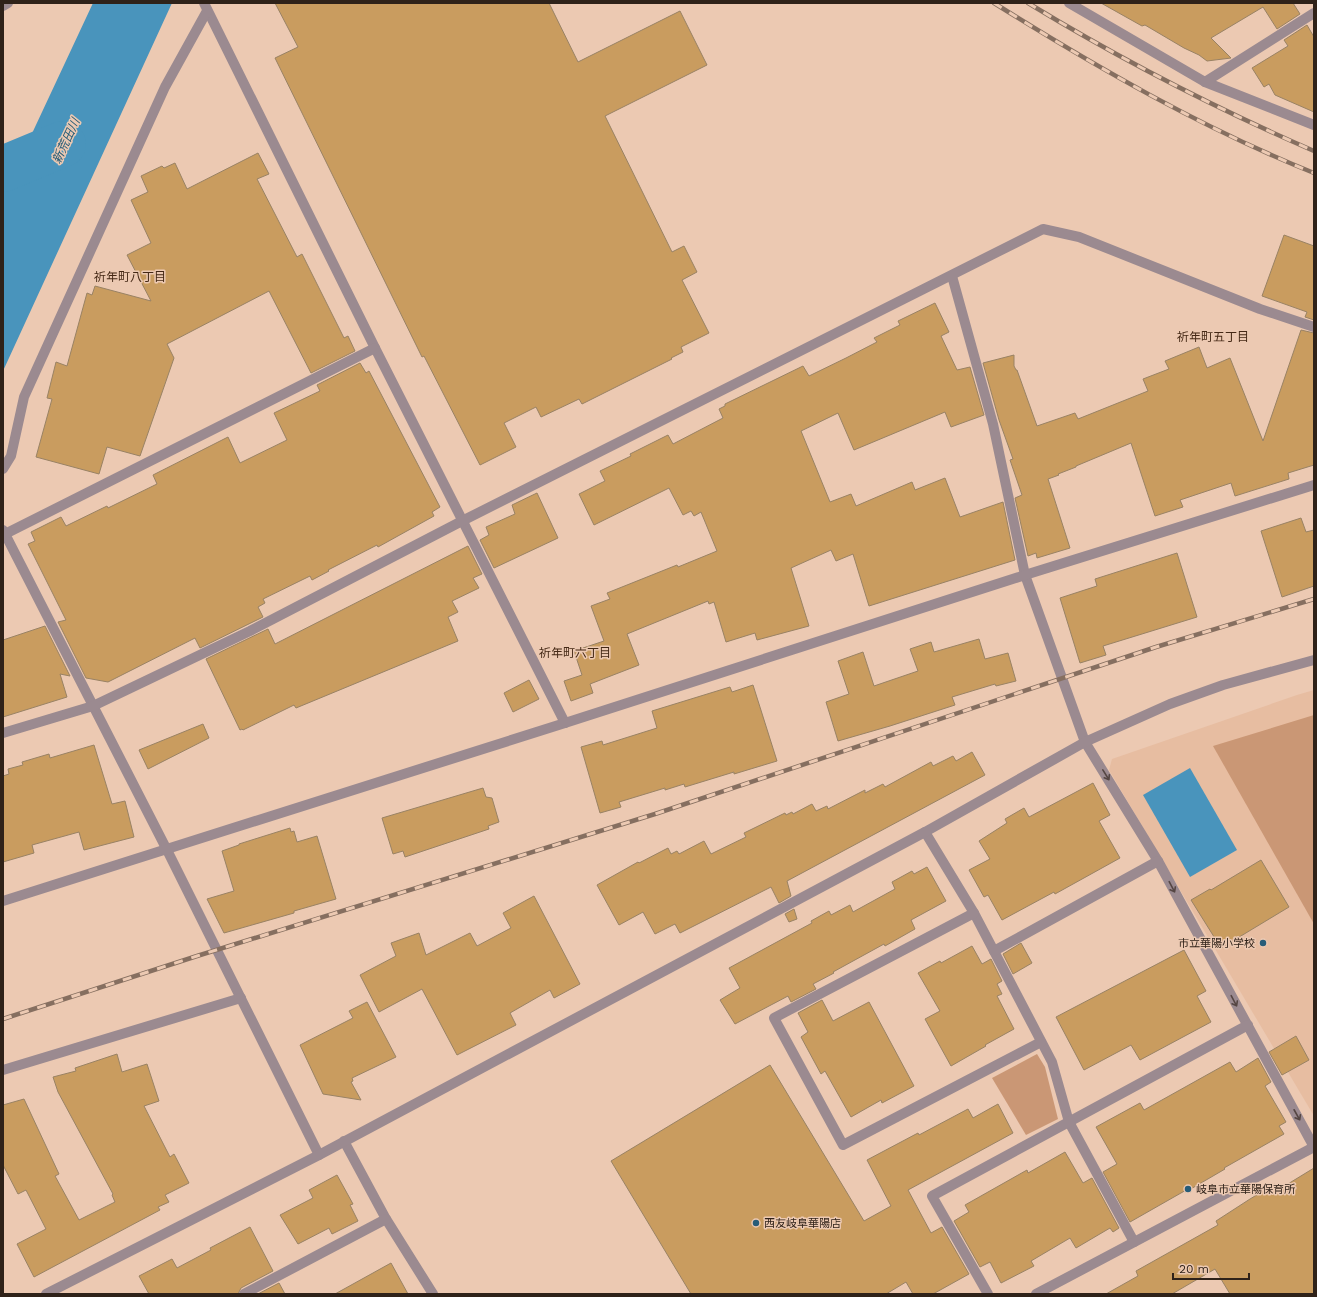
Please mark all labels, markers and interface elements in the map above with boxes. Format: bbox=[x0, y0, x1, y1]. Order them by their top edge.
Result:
water label: 新荒田川 bbox=[50, 114, 83, 166]
district label: 祈年町八丁目 bbox=[94, 270, 166, 284]
district label: 祈年町五丁目 bbox=[1177, 330, 1249, 344]
district label: 祈年町六丁目 bbox=[539, 646, 611, 660]
one-way arrow bbox=[1102, 769, 1110, 781]
one-way arrow bbox=[1169, 881, 1177, 893]
place label: 市立華陽小学校 bbox=[1178, 937, 1255, 950]
marker: 市立華陽小学校 bbox=[1258, 938, 1268, 948]
one-way arrow bbox=[1231, 995, 1239, 1007]
one-way arrow bbox=[1293, 1109, 1301, 1121]
place label: 岐阜市立華陽保育所 bbox=[1196, 1183, 1296, 1196]
marker: 岐阜市立華陽保育所 bbox=[1183, 1184, 1193, 1194]
place label: 西友岐阜華陽店 bbox=[764, 1217, 841, 1230]
marker: 西友岐阜華陽店 bbox=[751, 1218, 761, 1228]
scale bar bbox=[1173, 1255, 1249, 1281]
text: 20 m bbox=[1179, 1262, 1209, 1276]

